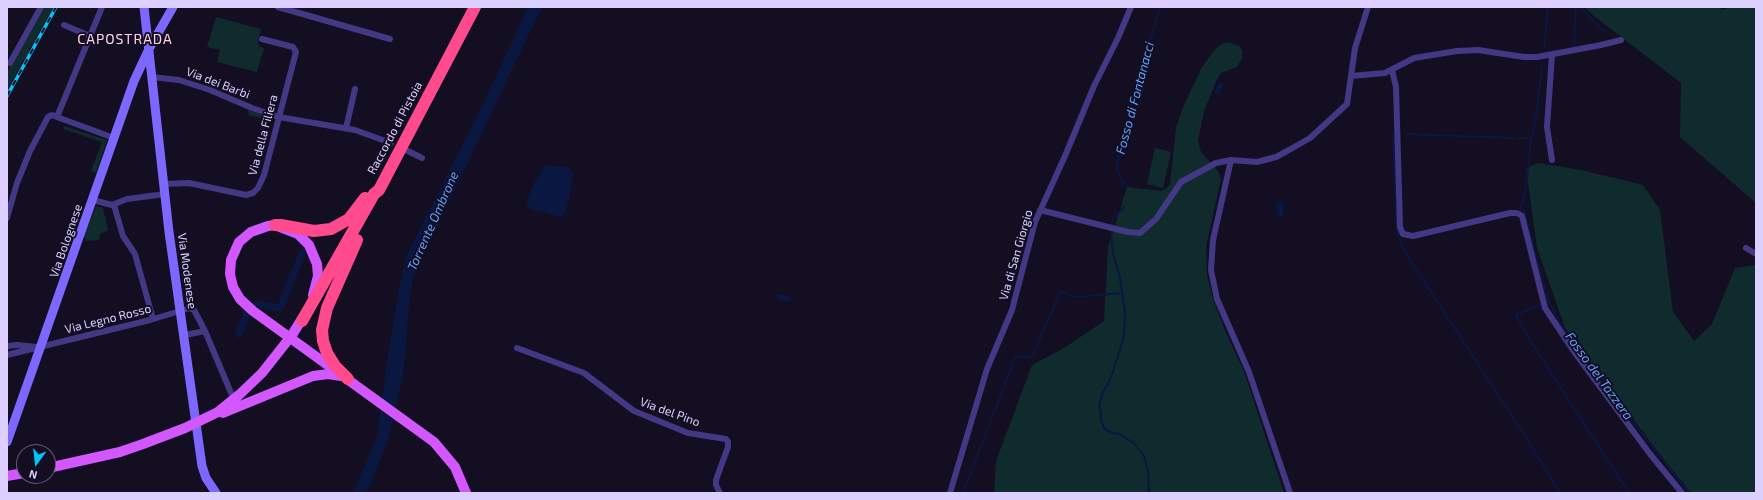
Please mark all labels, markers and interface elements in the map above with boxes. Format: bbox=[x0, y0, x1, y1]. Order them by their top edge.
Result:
district label: CAPOSTRADA bbox=[77, 31, 173, 47]
water label: Fosso di Fontanacci bbox=[1112, 40, 1158, 156]
street label: Via dei Barbi bbox=[184, 64, 252, 102]
street label: Raccordo di Pistoia bbox=[364, 79, 426, 177]
street label: Via della Filiera bbox=[245, 93, 281, 177]
water label: Torrente Ombrone bbox=[404, 169, 462, 273]
street label: Via Bolognese bbox=[47, 202, 85, 280]
street label: Via di San Giorgio bbox=[996, 208, 1036, 302]
street label: Via Modenese bbox=[175, 232, 199, 310]
street label: Via Legno Rosso bbox=[63, 301, 153, 337]
water label: Fosso del Tazzera bbox=[1562, 329, 1636, 423]
street label: Via del Pino bbox=[638, 394, 702, 430]
north arrow bbox=[16, 444, 56, 484]
text: N bbox=[28, 468, 39, 482]

